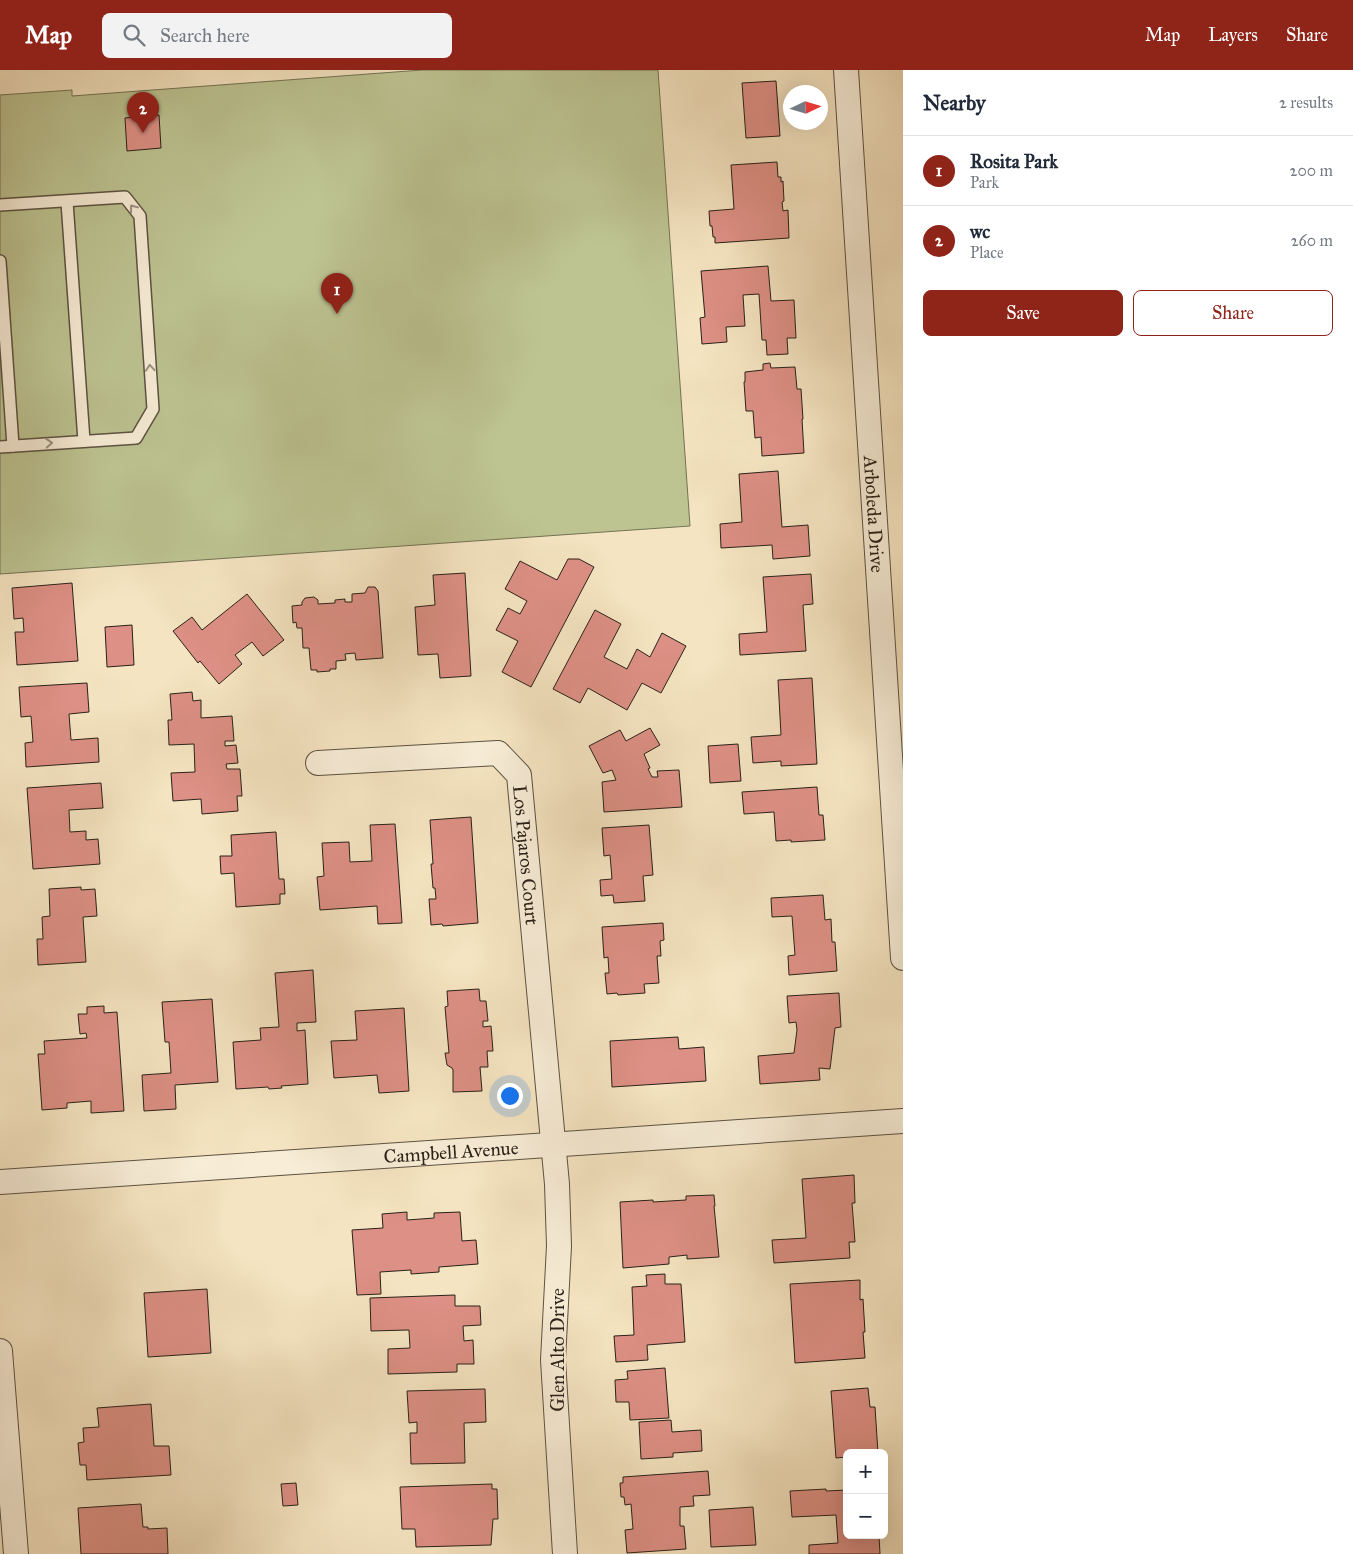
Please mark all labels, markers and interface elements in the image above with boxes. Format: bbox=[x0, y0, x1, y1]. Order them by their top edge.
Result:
search box bbox=[102, 13, 452, 58]
text: Map bbox=[25, 20, 72, 50]
icon: search bbox=[120, 21, 148, 49]
text: Search here bbox=[160, 24, 250, 47]
text: Map bbox=[1145, 24, 1180, 46]
text: Layers bbox=[1208, 24, 1258, 46]
text: Share bbox=[1286, 24, 1328, 46]
north arrow bbox=[783, 85, 828, 130]
text: Nearby bbox=[923, 90, 986, 116]
pin: 2 bbox=[127, 92, 159, 133]
text: 2 results bbox=[1279, 93, 1333, 112]
text: Rosita Park bbox=[970, 150, 1058, 173]
text: 1 bbox=[936, 161, 942, 180]
text: 200 m bbox=[1290, 161, 1333, 180]
text: Park bbox=[970, 173, 999, 192]
one-way arrow bbox=[131, 205, 139, 214]
text: wc bbox=[970, 220, 990, 243]
text: 2 bbox=[935, 231, 943, 250]
text: 260 m bbox=[1291, 231, 1333, 250]
text: Place bbox=[970, 243, 1004, 262]
pin: 1 bbox=[321, 273, 353, 314]
button: Save bbox=[923, 290, 1123, 336]
button: Share bbox=[1133, 290, 1333, 336]
one-way arrow bbox=[145, 363, 156, 371]
one-way arrow bbox=[45, 438, 53, 449]
street label: Arboleda Drive bbox=[859, 454, 890, 574]
street label: Los Pajaros Court bbox=[508, 784, 544, 926]
your location bbox=[497, 1083, 523, 1109]
street label: Campbell Avenue bbox=[383, 1136, 519, 1168]
street label: Glen Alto Drive bbox=[546, 1288, 569, 1412]
map controls bbox=[843, 1449, 888, 1539]
button: + bbox=[843, 1449, 888, 1494]
button: − bbox=[843, 1494, 888, 1539]

